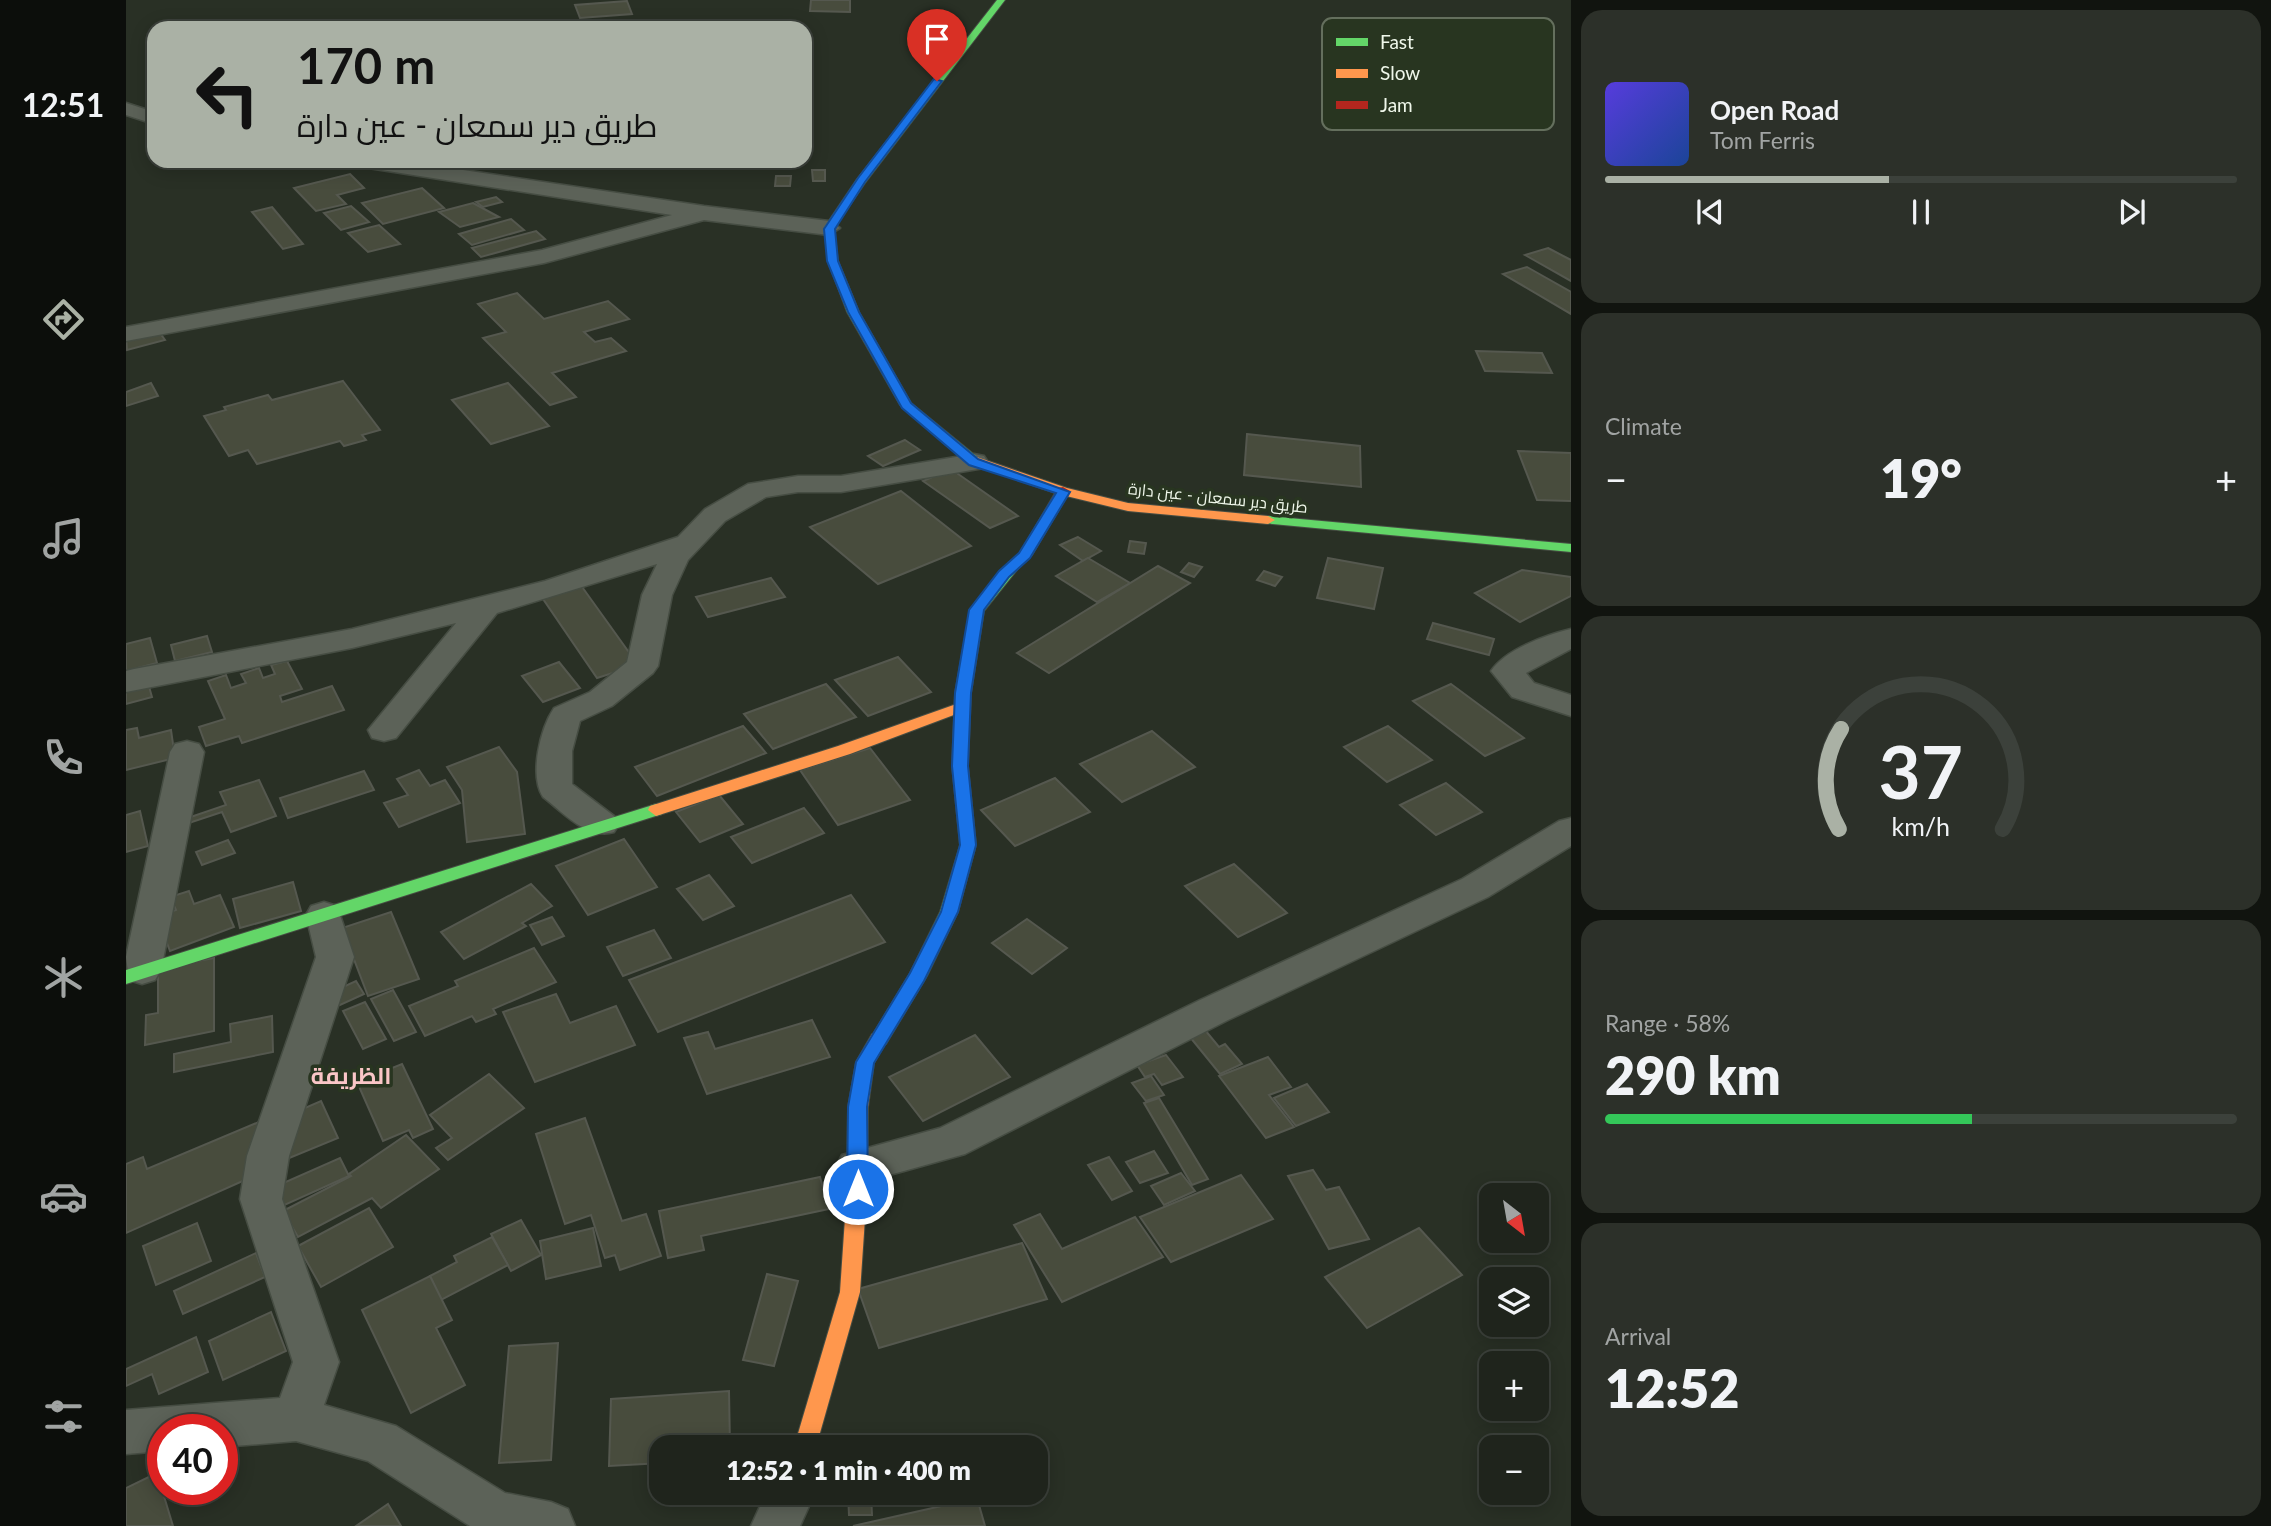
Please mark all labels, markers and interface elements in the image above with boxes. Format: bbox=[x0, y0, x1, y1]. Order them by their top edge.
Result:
pin bbox=[907, 9, 967, 81]
legend bbox=[1322, 18, 1554, 130]
icon: arrive bbox=[918, 20, 956, 58]
text: Fast bbox=[1380, 30, 1414, 53]
text: 170 m bbox=[297, 36, 435, 94]
icon: left bbox=[182, 49, 273, 140]
text: Slow bbox=[1380, 61, 1420, 84]
text: 12:51 bbox=[22, 85, 104, 124]
text: Jam bbox=[1380, 93, 1413, 116]
text: Open Road bbox=[1710, 94, 1839, 126]
text: طريق دير سمعان - عين دارة bbox=[297, 105, 658, 144]
text: Tom Ferris bbox=[1710, 126, 1815, 154]
icon: previous bbox=[1691, 193, 1729, 231]
icon: pause bbox=[1902, 193, 1940, 231]
icon: next bbox=[2113, 193, 2151, 231]
icon: directions bbox=[39, 295, 88, 344]
text: Climate bbox=[1605, 412, 1682, 440]
text: 19° bbox=[1880, 447, 1962, 509]
text: − bbox=[1605, 456, 1627, 502]
text: + bbox=[2215, 456, 2237, 502]
street label: طريق دير سمعان - عين دارة bbox=[1127, 478, 1309, 518]
icon: music bbox=[39, 514, 88, 563]
text: 37 bbox=[1879, 727, 1963, 815]
icon: phone bbox=[39, 733, 88, 782]
text: km/h bbox=[1892, 811, 1950, 841]
icon: climate bbox=[39, 953, 88, 1002]
text: Range · 58% bbox=[1605, 1009, 1730, 1037]
text: 290 km bbox=[1605, 1044, 1781, 1106]
district label: الظريفة bbox=[311, 1061, 391, 1090]
position arrow bbox=[821, 1152, 895, 1226]
icon: car bbox=[39, 1172, 88, 1221]
north arrow bbox=[1479, 1183, 1549, 1253]
map controls bbox=[1479, 1183, 1549, 1505]
button: layers bbox=[1479, 1267, 1549, 1337]
text: Arrival bbox=[1605, 1322, 1671, 1350]
button: + bbox=[1479, 1351, 1549, 1421]
text: 12:52 bbox=[1605, 1357, 1739, 1419]
icon: filters bbox=[39, 1392, 88, 1441]
speed limit sign: 40 bbox=[147, 1414, 238, 1505]
button: − bbox=[1479, 1435, 1549, 1505]
text: 12:52 · 1 min · 400 m bbox=[726, 1454, 971, 1486]

